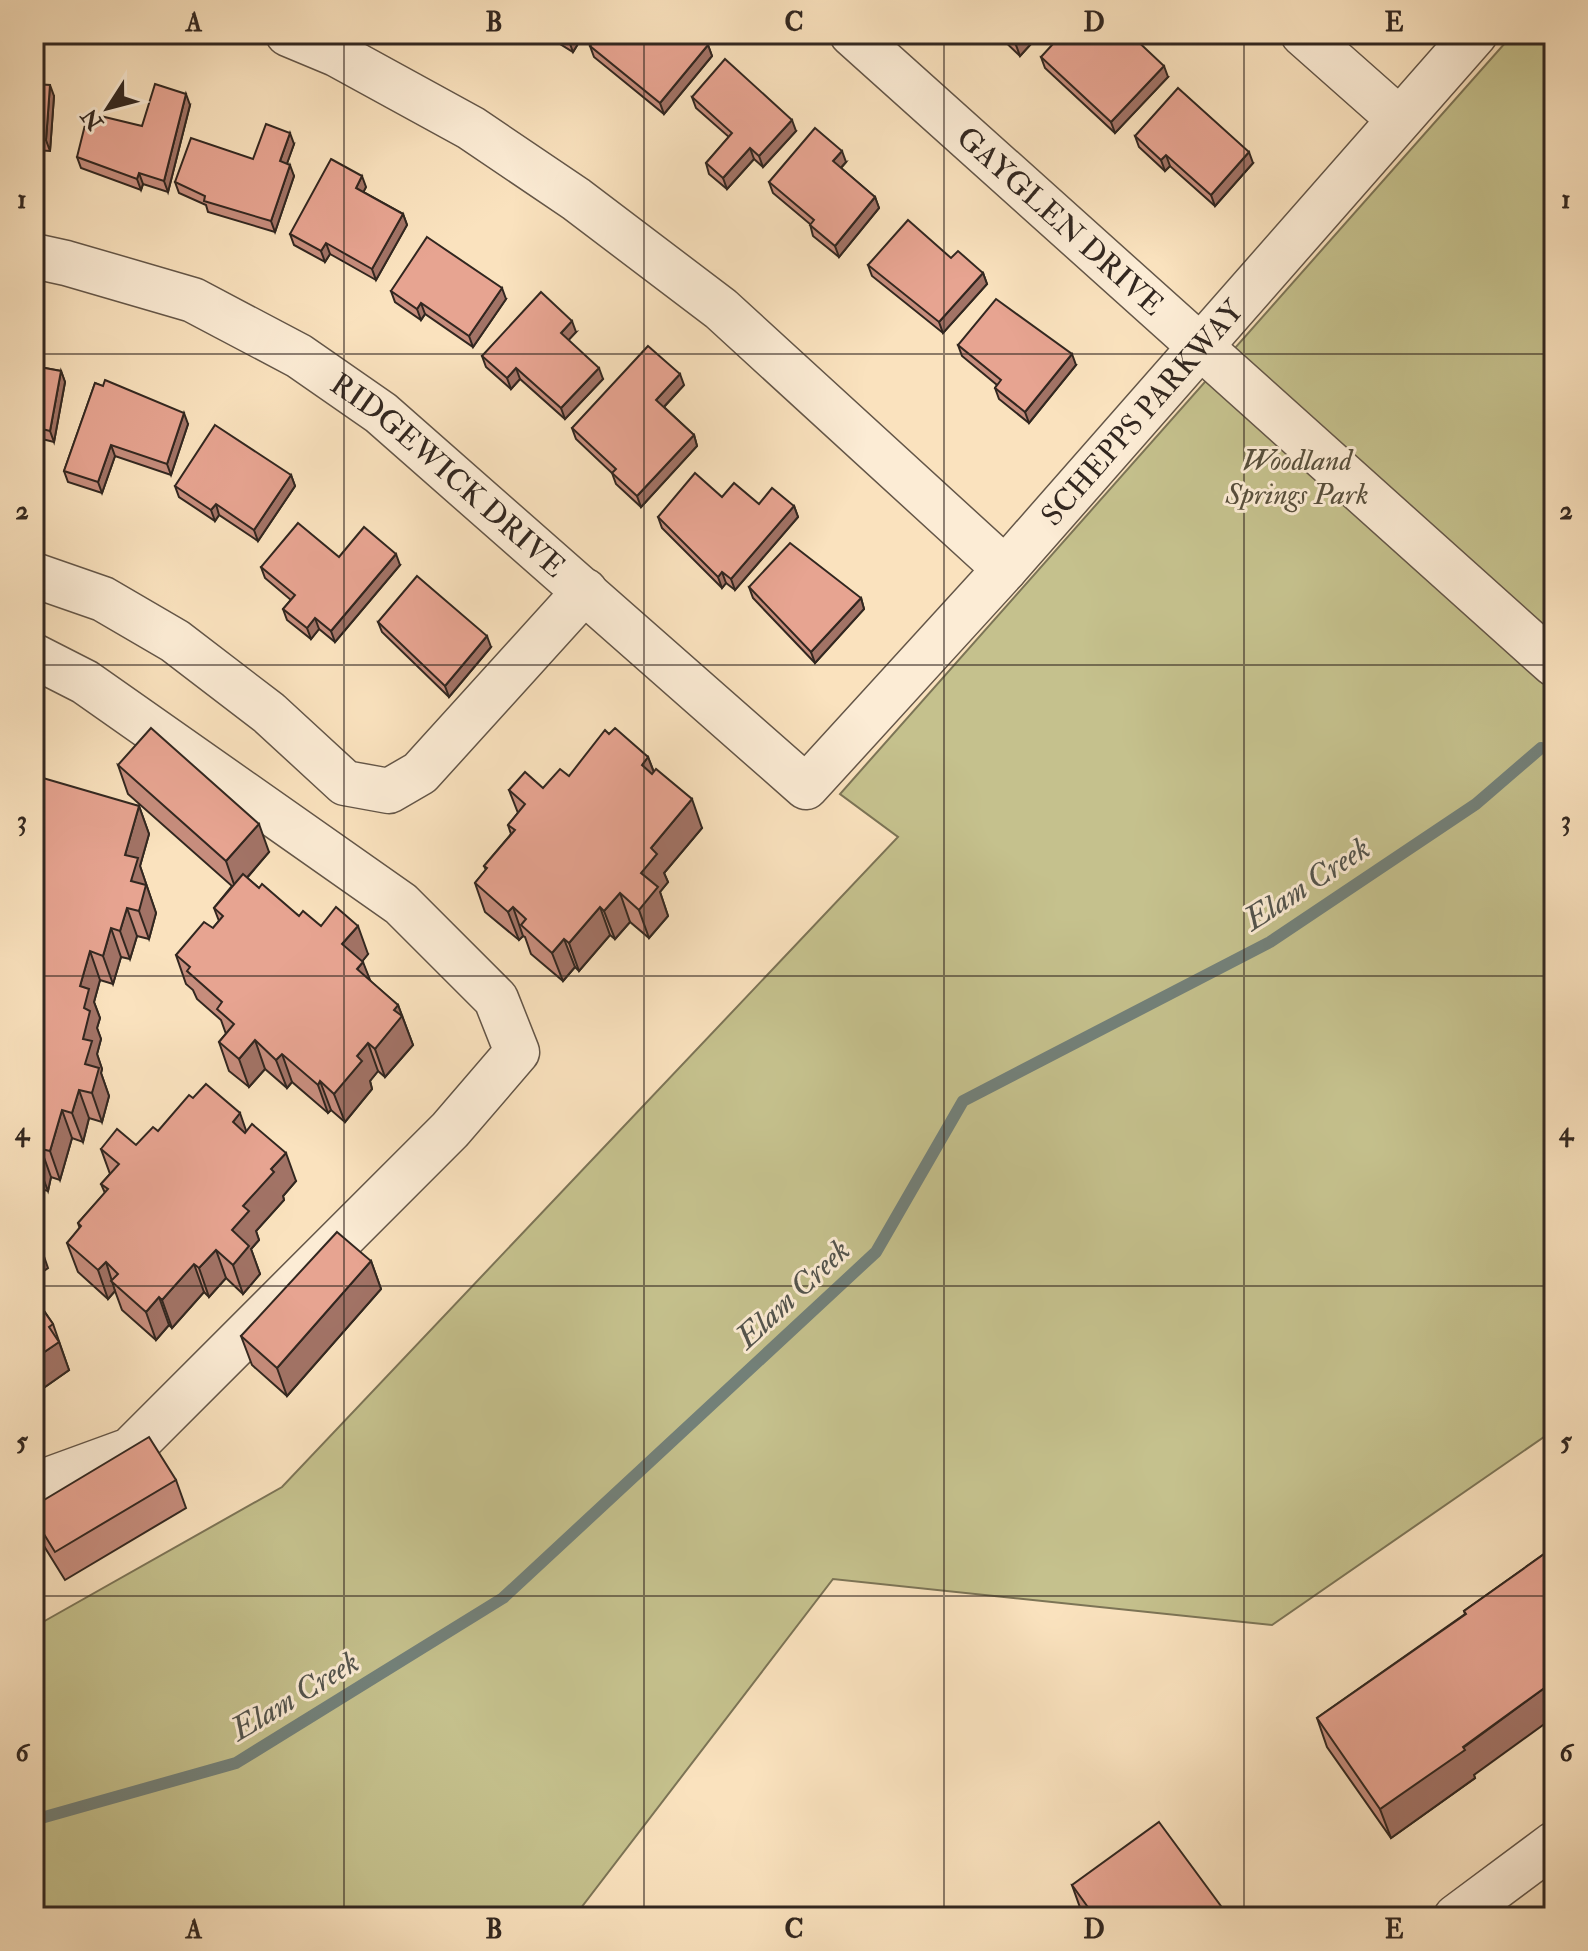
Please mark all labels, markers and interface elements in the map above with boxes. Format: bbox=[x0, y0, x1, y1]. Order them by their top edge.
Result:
text: A bbox=[185, 7, 203, 39]
text: B bbox=[485, 7, 503, 39]
text: C bbox=[784, 7, 804, 39]
text: D bbox=[1083, 7, 1105, 39]
text: E bbox=[1385, 7, 1404, 39]
north arrow bbox=[68, 68, 148, 148]
text: N bbox=[75, 103, 110, 136]
street label: GAYGLEN DRIVE bbox=[949, 119, 1171, 323]
text: 1 bbox=[17, 184, 27, 216]
text: 1 bbox=[1561, 184, 1571, 216]
street label: SCHEPPS PARKWAY bbox=[1033, 291, 1252, 533]
street label: RIDGEWICK DRIVE bbox=[323, 365, 573, 585]
park label: Woodland Springs Park bbox=[1224, 442, 1369, 513]
text: 2 bbox=[15, 495, 29, 527]
text: 2 bbox=[1559, 495, 1573, 527]
text: 3 bbox=[17, 805, 27, 837]
text: 3 bbox=[1561, 805, 1571, 837]
water label: Elam Creek bbox=[1235, 828, 1378, 941]
text: 4 bbox=[14, 1116, 31, 1148]
text: 4 bbox=[1558, 1116, 1575, 1148]
water label: Elam Creek bbox=[726, 1231, 859, 1359]
text: 5 bbox=[16, 1426, 28, 1458]
text: 5 bbox=[1560, 1426, 1572, 1458]
water label: Elam Creek bbox=[222, 1642, 366, 1751]
text: 6 bbox=[15, 1737, 30, 1769]
text: 6 bbox=[1559, 1737, 1574, 1769]
text: A bbox=[185, 1914, 203, 1946]
text: B bbox=[485, 1914, 503, 1946]
text: C bbox=[784, 1914, 804, 1946]
text: D bbox=[1083, 1914, 1105, 1946]
text: E bbox=[1385, 1914, 1404, 1946]

